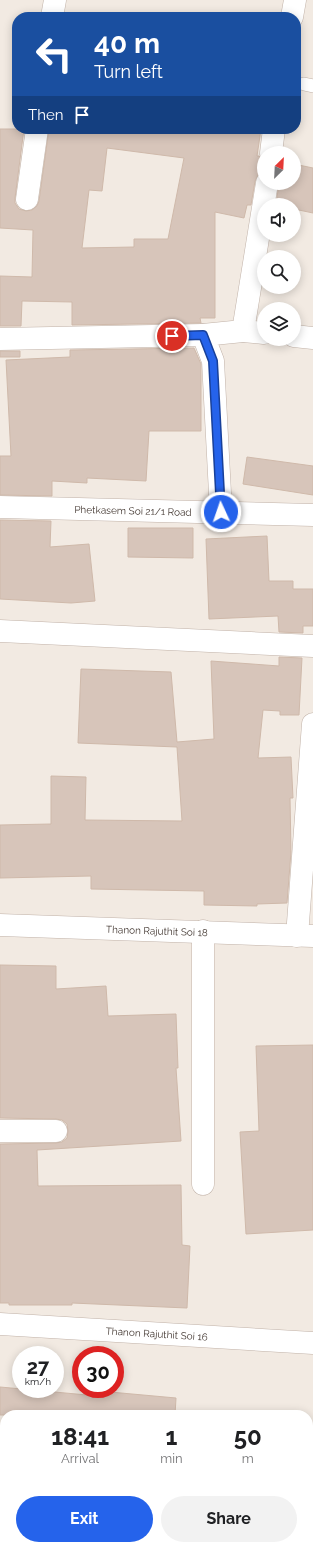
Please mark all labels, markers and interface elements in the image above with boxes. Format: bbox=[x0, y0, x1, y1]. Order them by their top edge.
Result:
text: 40 m bbox=[94, 27, 160, 60]
icon: left bbox=[28, 28, 80, 80]
text: Turn left bbox=[94, 61, 163, 82]
icon: arrive bbox=[71, 104, 93, 126]
text: Then bbox=[28, 106, 63, 124]
north arrow bbox=[257, 146, 301, 190]
map controls bbox=[257, 146, 301, 346]
button: sound bbox=[257, 198, 301, 242]
button: search bbox=[257, 250, 301, 294]
button: layers bbox=[257, 302, 301, 346]
pin bbox=[155, 319, 189, 353]
icon: arrive bbox=[161, 325, 183, 347]
position arrow bbox=[200, 491, 242, 533]
street label: Phetkasem Soi 21/1 Road bbox=[74, 504, 192, 518]
street label: Thanon Rajuthit Soi 18 bbox=[106, 924, 208, 938]
street label: Thanon Rajuthit Soi 16 bbox=[105, 1325, 208, 1343]
speed limit sign: 30 bbox=[72, 1346, 124, 1398]
text: 27 bbox=[27, 1355, 49, 1379]
text: km/h bbox=[25, 1376, 51, 1387]
text: 18:41 bbox=[51, 1422, 109, 1451]
text: 1 bbox=[165, 1422, 177, 1451]
text: 50 bbox=[234, 1422, 262, 1451]
text: Arrival bbox=[61, 1451, 99, 1466]
text: min bbox=[160, 1451, 183, 1466]
text: m bbox=[242, 1451, 254, 1466]
button: Exit bbox=[16, 1496, 153, 1542]
button: Share bbox=[161, 1496, 297, 1542]

